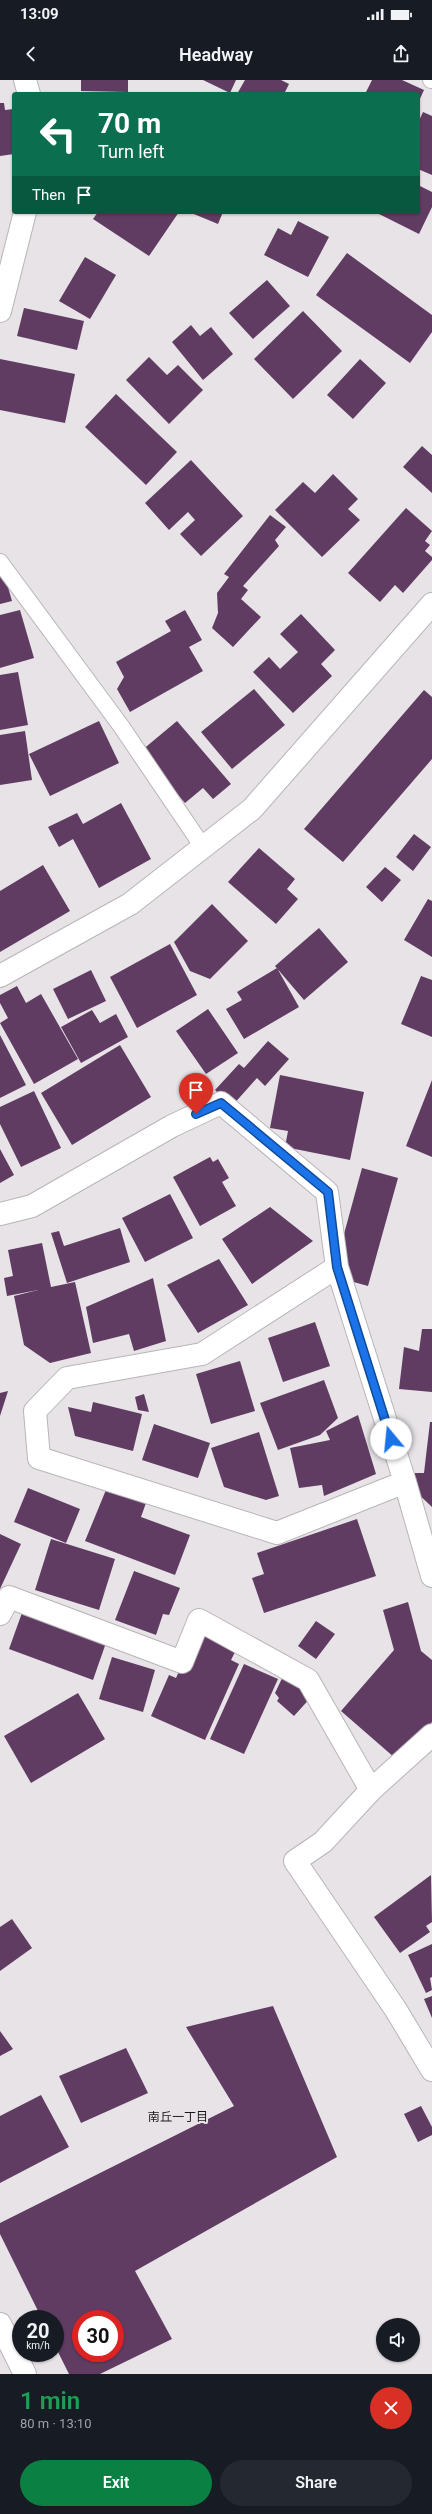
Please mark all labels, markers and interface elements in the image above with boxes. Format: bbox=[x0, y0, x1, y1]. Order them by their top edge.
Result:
text: 13:09 bbox=[20, 5, 59, 23]
icon: back bbox=[20, 43, 42, 65]
icon: share bbox=[390, 43, 412, 65]
text: Headway bbox=[179, 44, 253, 65]
text: 70 m bbox=[98, 107, 161, 140]
icon: left bbox=[32, 108, 84, 160]
text: Turn left bbox=[98, 141, 164, 162]
icon: arrive bbox=[73, 184, 95, 206]
text: Then bbox=[32, 186, 65, 204]
pin bbox=[179, 1073, 213, 1114]
icon: arrive bbox=[185, 1079, 207, 1101]
position arrow bbox=[370, 1418, 412, 1460]
district label: 南丘一丁目 bbox=[148, 2110, 208, 2124]
speed limit sign: 30 bbox=[72, 2310, 124, 2362]
map controls bbox=[376, 2318, 420, 2362]
button: sound bbox=[376, 2318, 420, 2362]
text: 20 bbox=[27, 2319, 49, 2343]
text: km/h bbox=[26, 2340, 50, 2351]
text: 1 min bbox=[20, 2387, 80, 2415]
button: close bbox=[370, 2387, 412, 2429]
text: 80 m · 13:10 bbox=[20, 2416, 91, 2431]
button: Exit bbox=[20, 2460, 212, 2506]
button: Share bbox=[220, 2460, 412, 2506]

